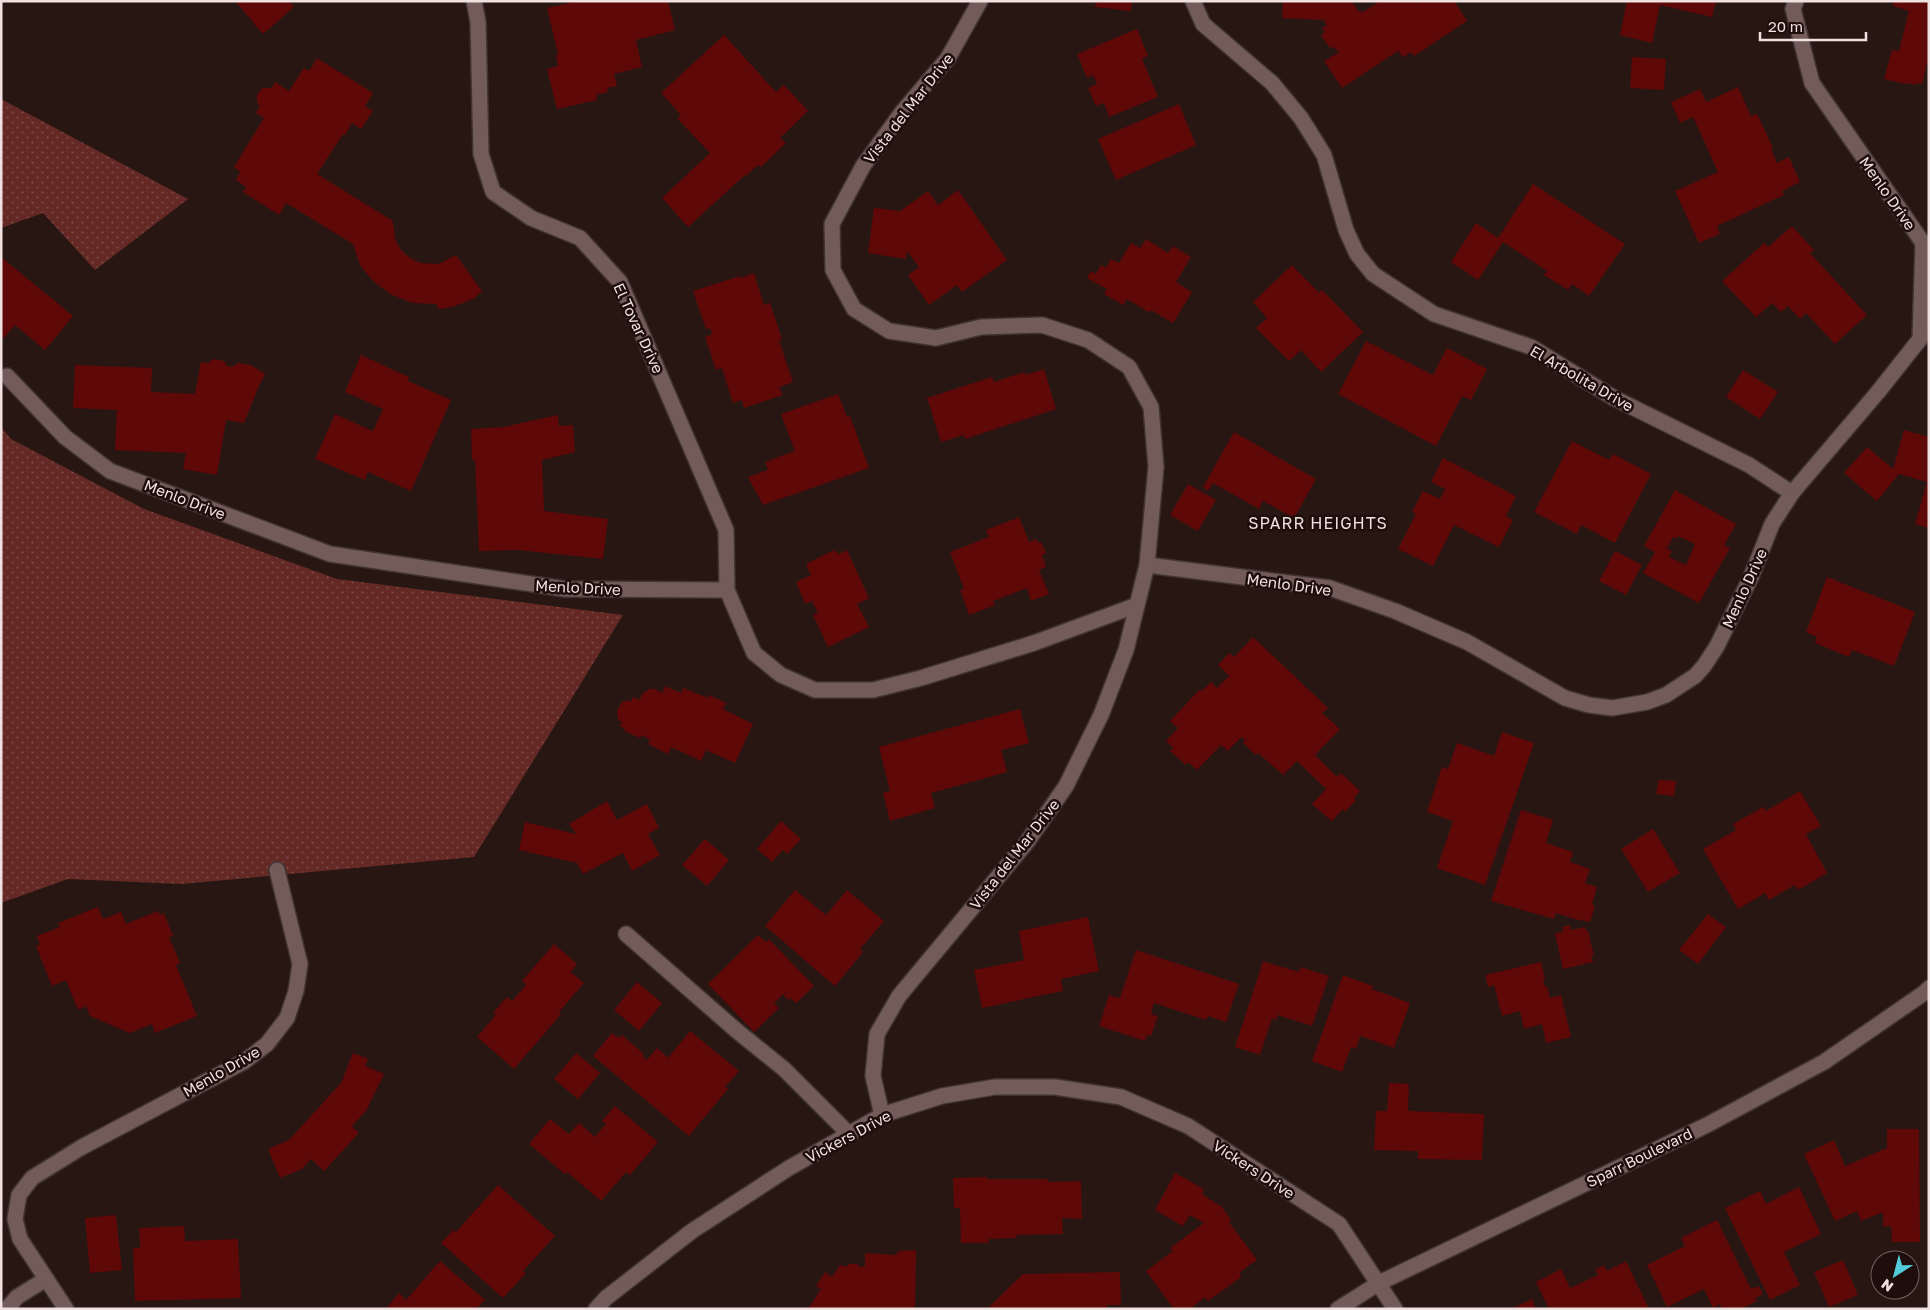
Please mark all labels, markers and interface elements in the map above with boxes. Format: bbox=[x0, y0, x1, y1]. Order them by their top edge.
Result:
scale bar bbox=[1760, 10, 1866, 42]
text: 20 m bbox=[1768, 17, 1803, 35]
street label: Vista del Mar Drive bbox=[859, 49, 957, 167]
street label: Menlo Drive bbox=[1856, 153, 1920, 233]
street label: El Tovar Drive bbox=[610, 280, 668, 376]
street label: El Arbolita Drive bbox=[1527, 341, 1637, 415]
street label: Menlo Drive bbox=[142, 475, 228, 523]
district label: SPARR HEIGHTS bbox=[1248, 513, 1388, 533]
street label: Menlo Drive bbox=[1718, 545, 1770, 631]
street label: Menlo Drive bbox=[1245, 569, 1333, 599]
street label: Menlo Drive bbox=[535, 576, 621, 598]
street label: Vista del Mar Drive bbox=[965, 795, 1063, 913]
street label: Menlo Drive bbox=[180, 1042, 263, 1100]
street label: Vickers Drive bbox=[802, 1106, 894, 1166]
street label: Sparr Boulevard bbox=[1583, 1124, 1695, 1190]
street label: Vickers Drive bbox=[1210, 1136, 1299, 1202]
north arrow bbox=[1870, 1250, 1920, 1300]
text: N bbox=[1878, 1276, 1896, 1296]

